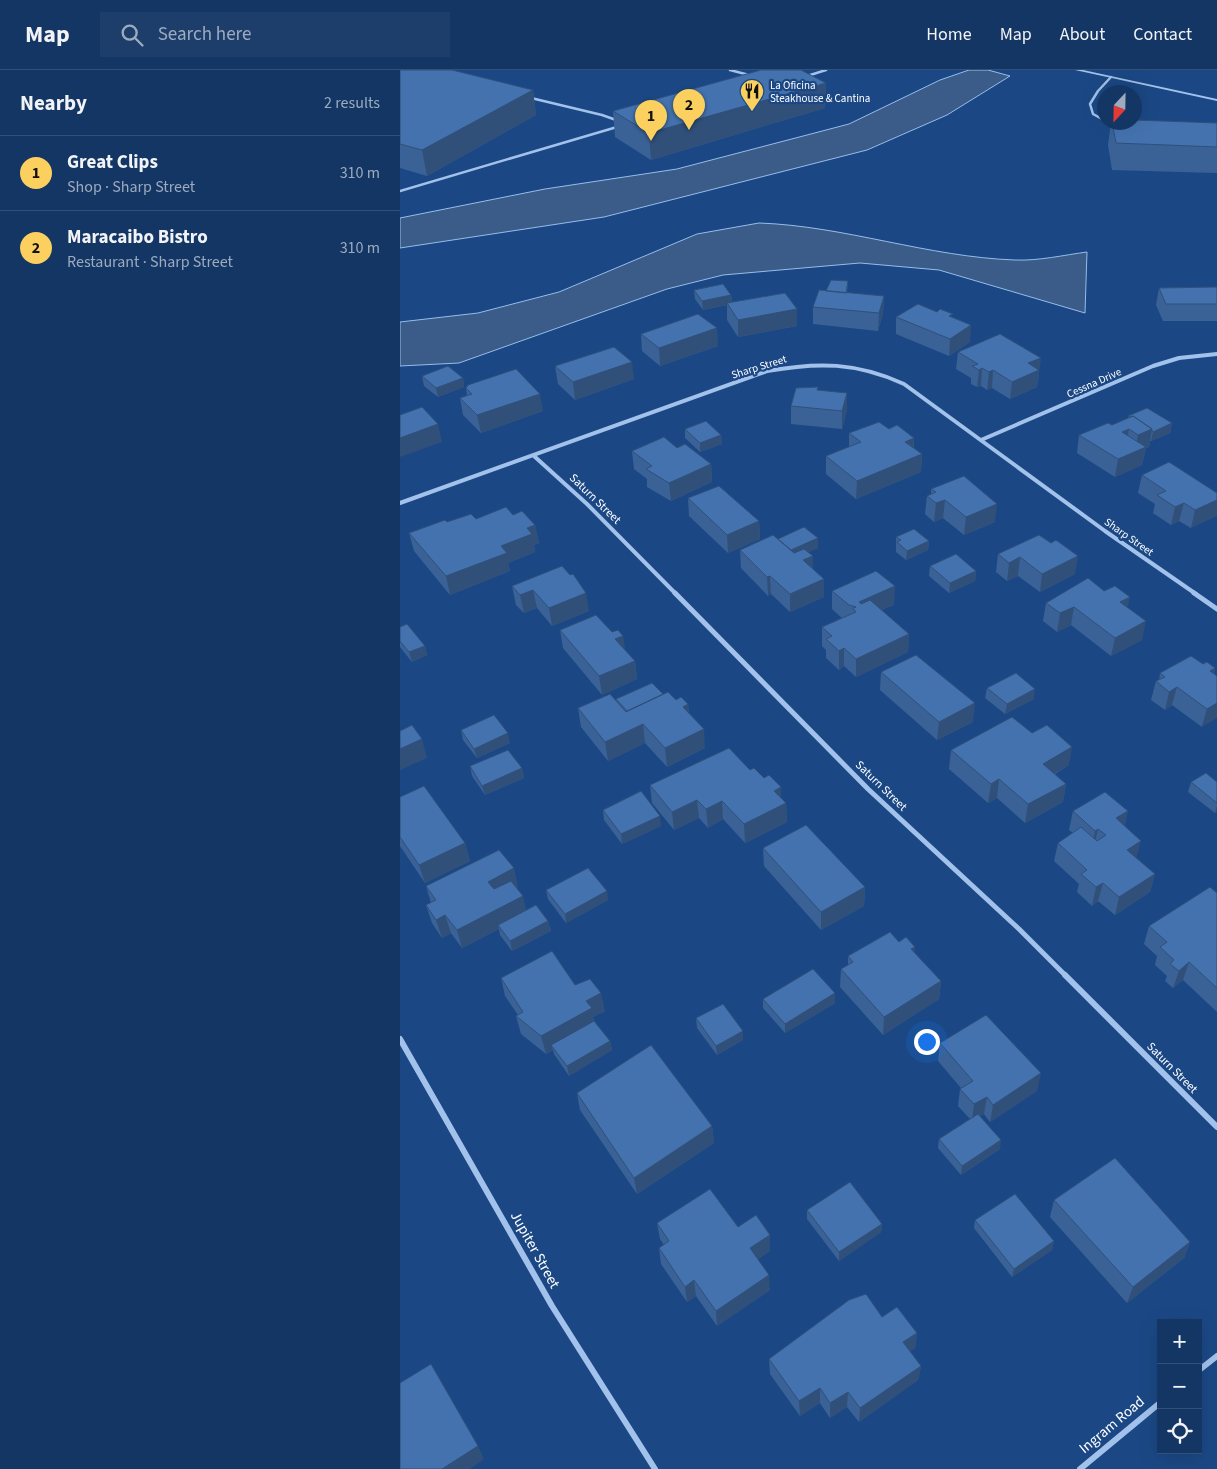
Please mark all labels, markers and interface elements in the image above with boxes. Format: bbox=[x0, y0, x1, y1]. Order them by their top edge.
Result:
search box bbox=[100, 12, 450, 57]
text: Map bbox=[25, 17, 70, 52]
icon: search bbox=[118, 21, 146, 49]
text: Search here bbox=[158, 21, 251, 48]
text: Home bbox=[926, 22, 972, 47]
text: Map bbox=[1000, 22, 1032, 47]
text: About bbox=[1060, 22, 1105, 47]
text: Contact bbox=[1133, 22, 1192, 47]
restaurant icon: La Oficina Steakhouse & Cantina bbox=[739, 78, 765, 112]
place label: La Oficina Steakhouse & Cantina bbox=[770, 78, 870, 106]
north arrow bbox=[1097, 85, 1142, 130]
text: Nearby bbox=[20, 88, 87, 118]
pin: 2 bbox=[673, 89, 705, 130]
text: 2 results bbox=[324, 92, 380, 114]
pin: 1 bbox=[635, 100, 667, 141]
text: Great Clips bbox=[67, 149, 158, 176]
text: 1 bbox=[32, 162, 40, 184]
text: 310 m bbox=[340, 162, 380, 184]
text: Shop · Sharp Street bbox=[67, 176, 195, 198]
text: Maracaibo Bistro bbox=[67, 224, 208, 251]
text: 2 bbox=[32, 237, 40, 259]
text: 310 m bbox=[340, 237, 380, 259]
text: Restaurant · Sharp Street bbox=[67, 251, 233, 273]
street label: Sharp Street bbox=[730, 351, 789, 383]
street label: Cessna Drive bbox=[1064, 364, 1124, 402]
street label: Saturn Street bbox=[565, 470, 625, 528]
street label: Sharp Street bbox=[1101, 514, 1157, 560]
street label: Saturn Street bbox=[851, 757, 911, 815]
your location bbox=[914, 1029, 940, 1055]
street label: Saturn Street bbox=[1143, 1039, 1201, 1097]
street label: Jupiter Street bbox=[505, 1208, 565, 1292]
map controls bbox=[1157, 1319, 1202, 1454]
button: + bbox=[1157, 1319, 1202, 1364]
button: − bbox=[1157, 1364, 1202, 1409]
street label: Ingram Road bbox=[1075, 1391, 1149, 1459]
button: locate bbox=[1157, 1409, 1202, 1454]

